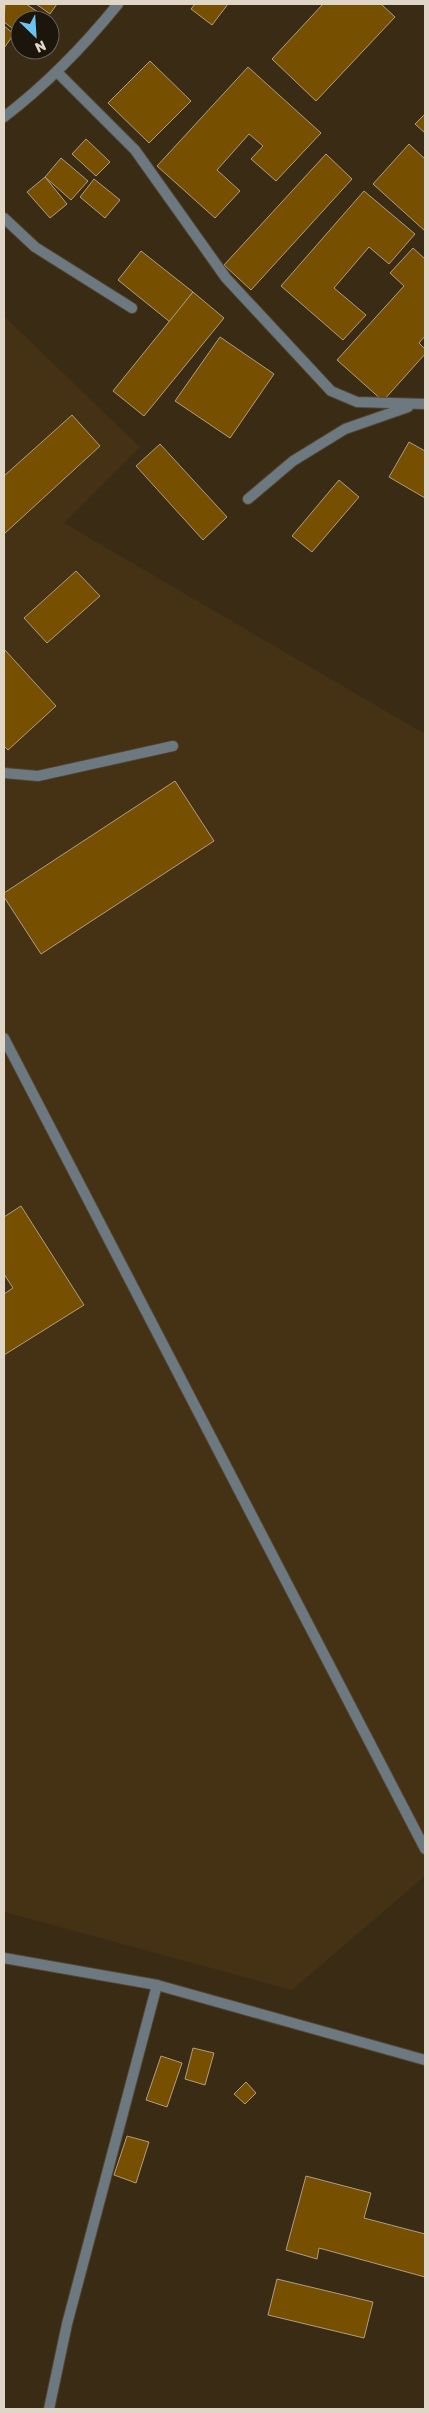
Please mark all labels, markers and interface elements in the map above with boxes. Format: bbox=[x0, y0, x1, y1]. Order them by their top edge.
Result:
north arrow bbox=[10, 10, 60, 60]
text: N bbox=[32, 36, 48, 56]

